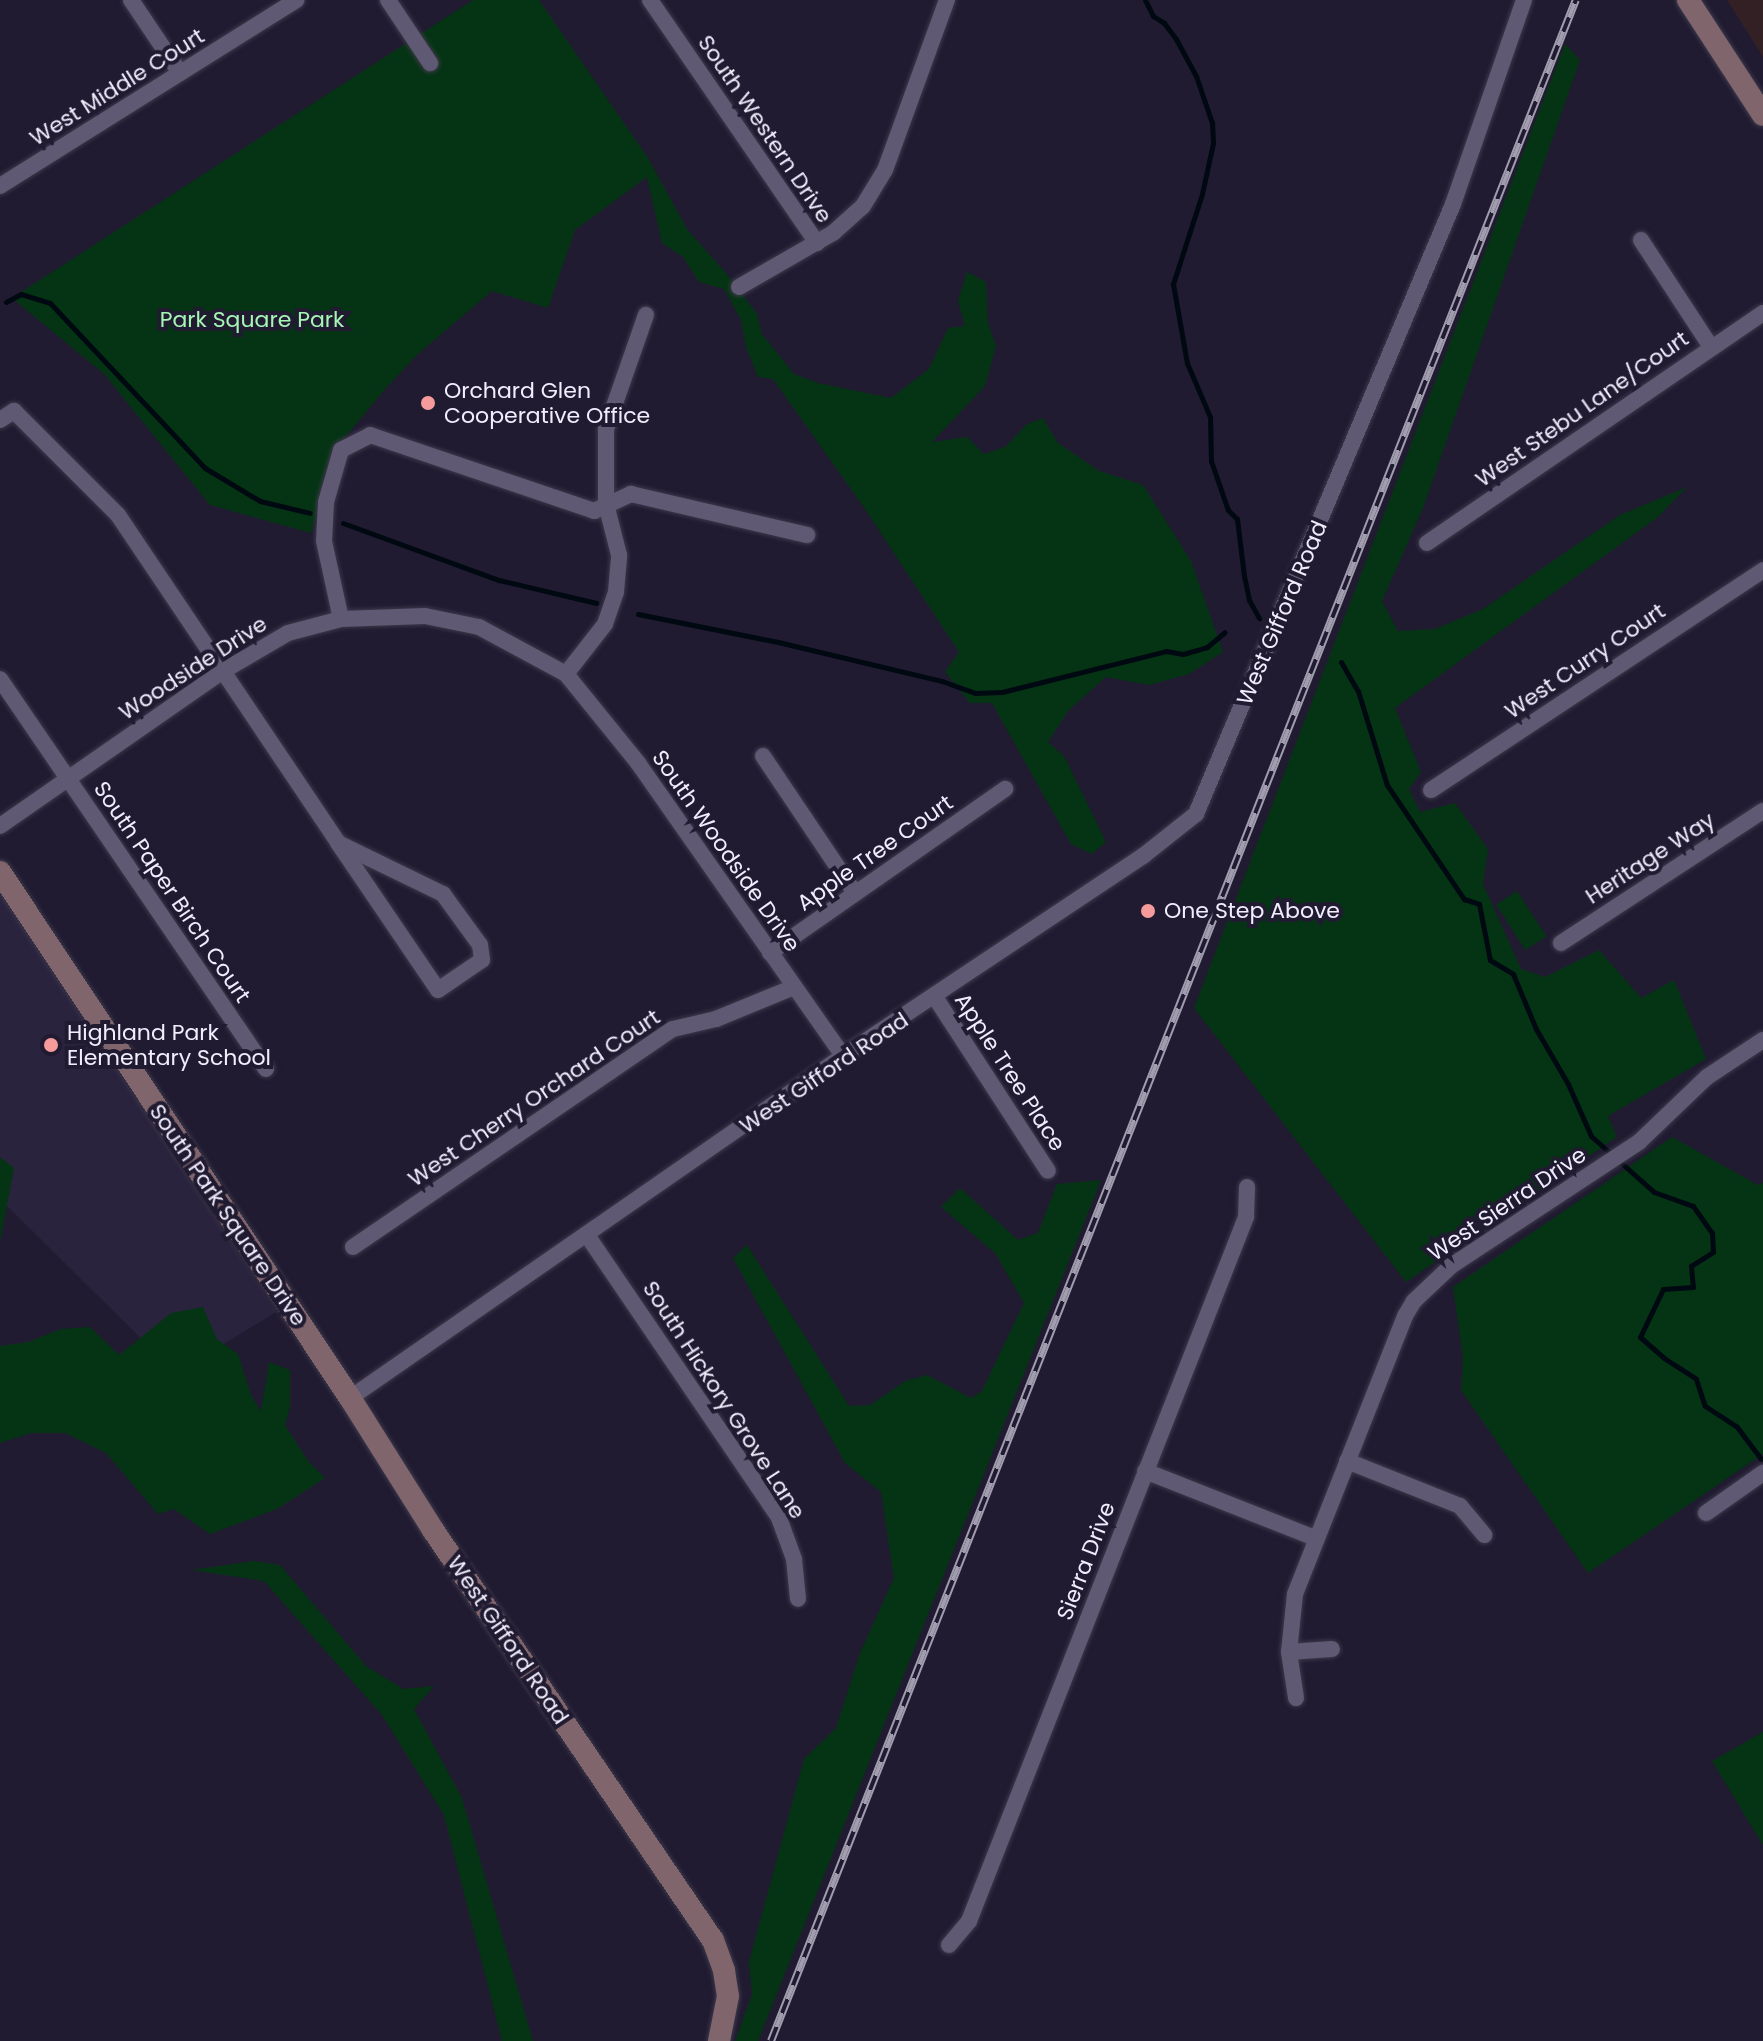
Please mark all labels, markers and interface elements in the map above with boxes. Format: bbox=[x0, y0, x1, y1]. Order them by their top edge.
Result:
street label: West Middle Court bbox=[25, 23, 209, 151]
street label: South Western Drive bbox=[692, 30, 838, 228]
park label: Park Square Park bbox=[160, 307, 344, 333]
street label: West Stebu Lane/Court bbox=[1470, 325, 1694, 493]
place label: Orchard Glen Cooperative Office bbox=[444, 377, 650, 428]
marker: Orchard Glen Cooperative Office bbox=[419, 394, 437, 412]
street label: West Gifford Road bbox=[1231, 517, 1333, 709]
street label: West Curry Court bbox=[1500, 598, 1670, 724]
street label: Woodside Drive bbox=[114, 610, 272, 726]
street label: South Woodside Drive bbox=[646, 745, 806, 957]
street label: South Paper Birch Court bbox=[88, 776, 256, 1008]
street label: Apple Tree Court bbox=[792, 789, 958, 917]
street label: Heritage Way bbox=[1581, 806, 1719, 910]
place label: One Step Above bbox=[1164, 898, 1340, 924]
marker: One Step Above bbox=[1139, 902, 1157, 920]
street label: Apple Tree Place bbox=[949, 988, 1071, 1156]
street label: West Cherry Orchard Court bbox=[403, 1004, 665, 1192]
street label: West Gifford Road bbox=[735, 1007, 913, 1139]
place label: Highland Park Elementary School bbox=[67, 1019, 271, 1070]
marker: Highland Park Elementary School bbox=[42, 1036, 60, 1054]
street label: South Park Square Drive bbox=[144, 1099, 312, 1331]
street label: West Sierra Drive bbox=[1423, 1141, 1591, 1267]
street label: South Hickory Grove Lane bbox=[637, 1276, 811, 1524]
street label: Sierra Drive bbox=[1051, 1498, 1121, 1624]
street label: West Gifford Road bbox=[442, 1551, 574, 1729]

